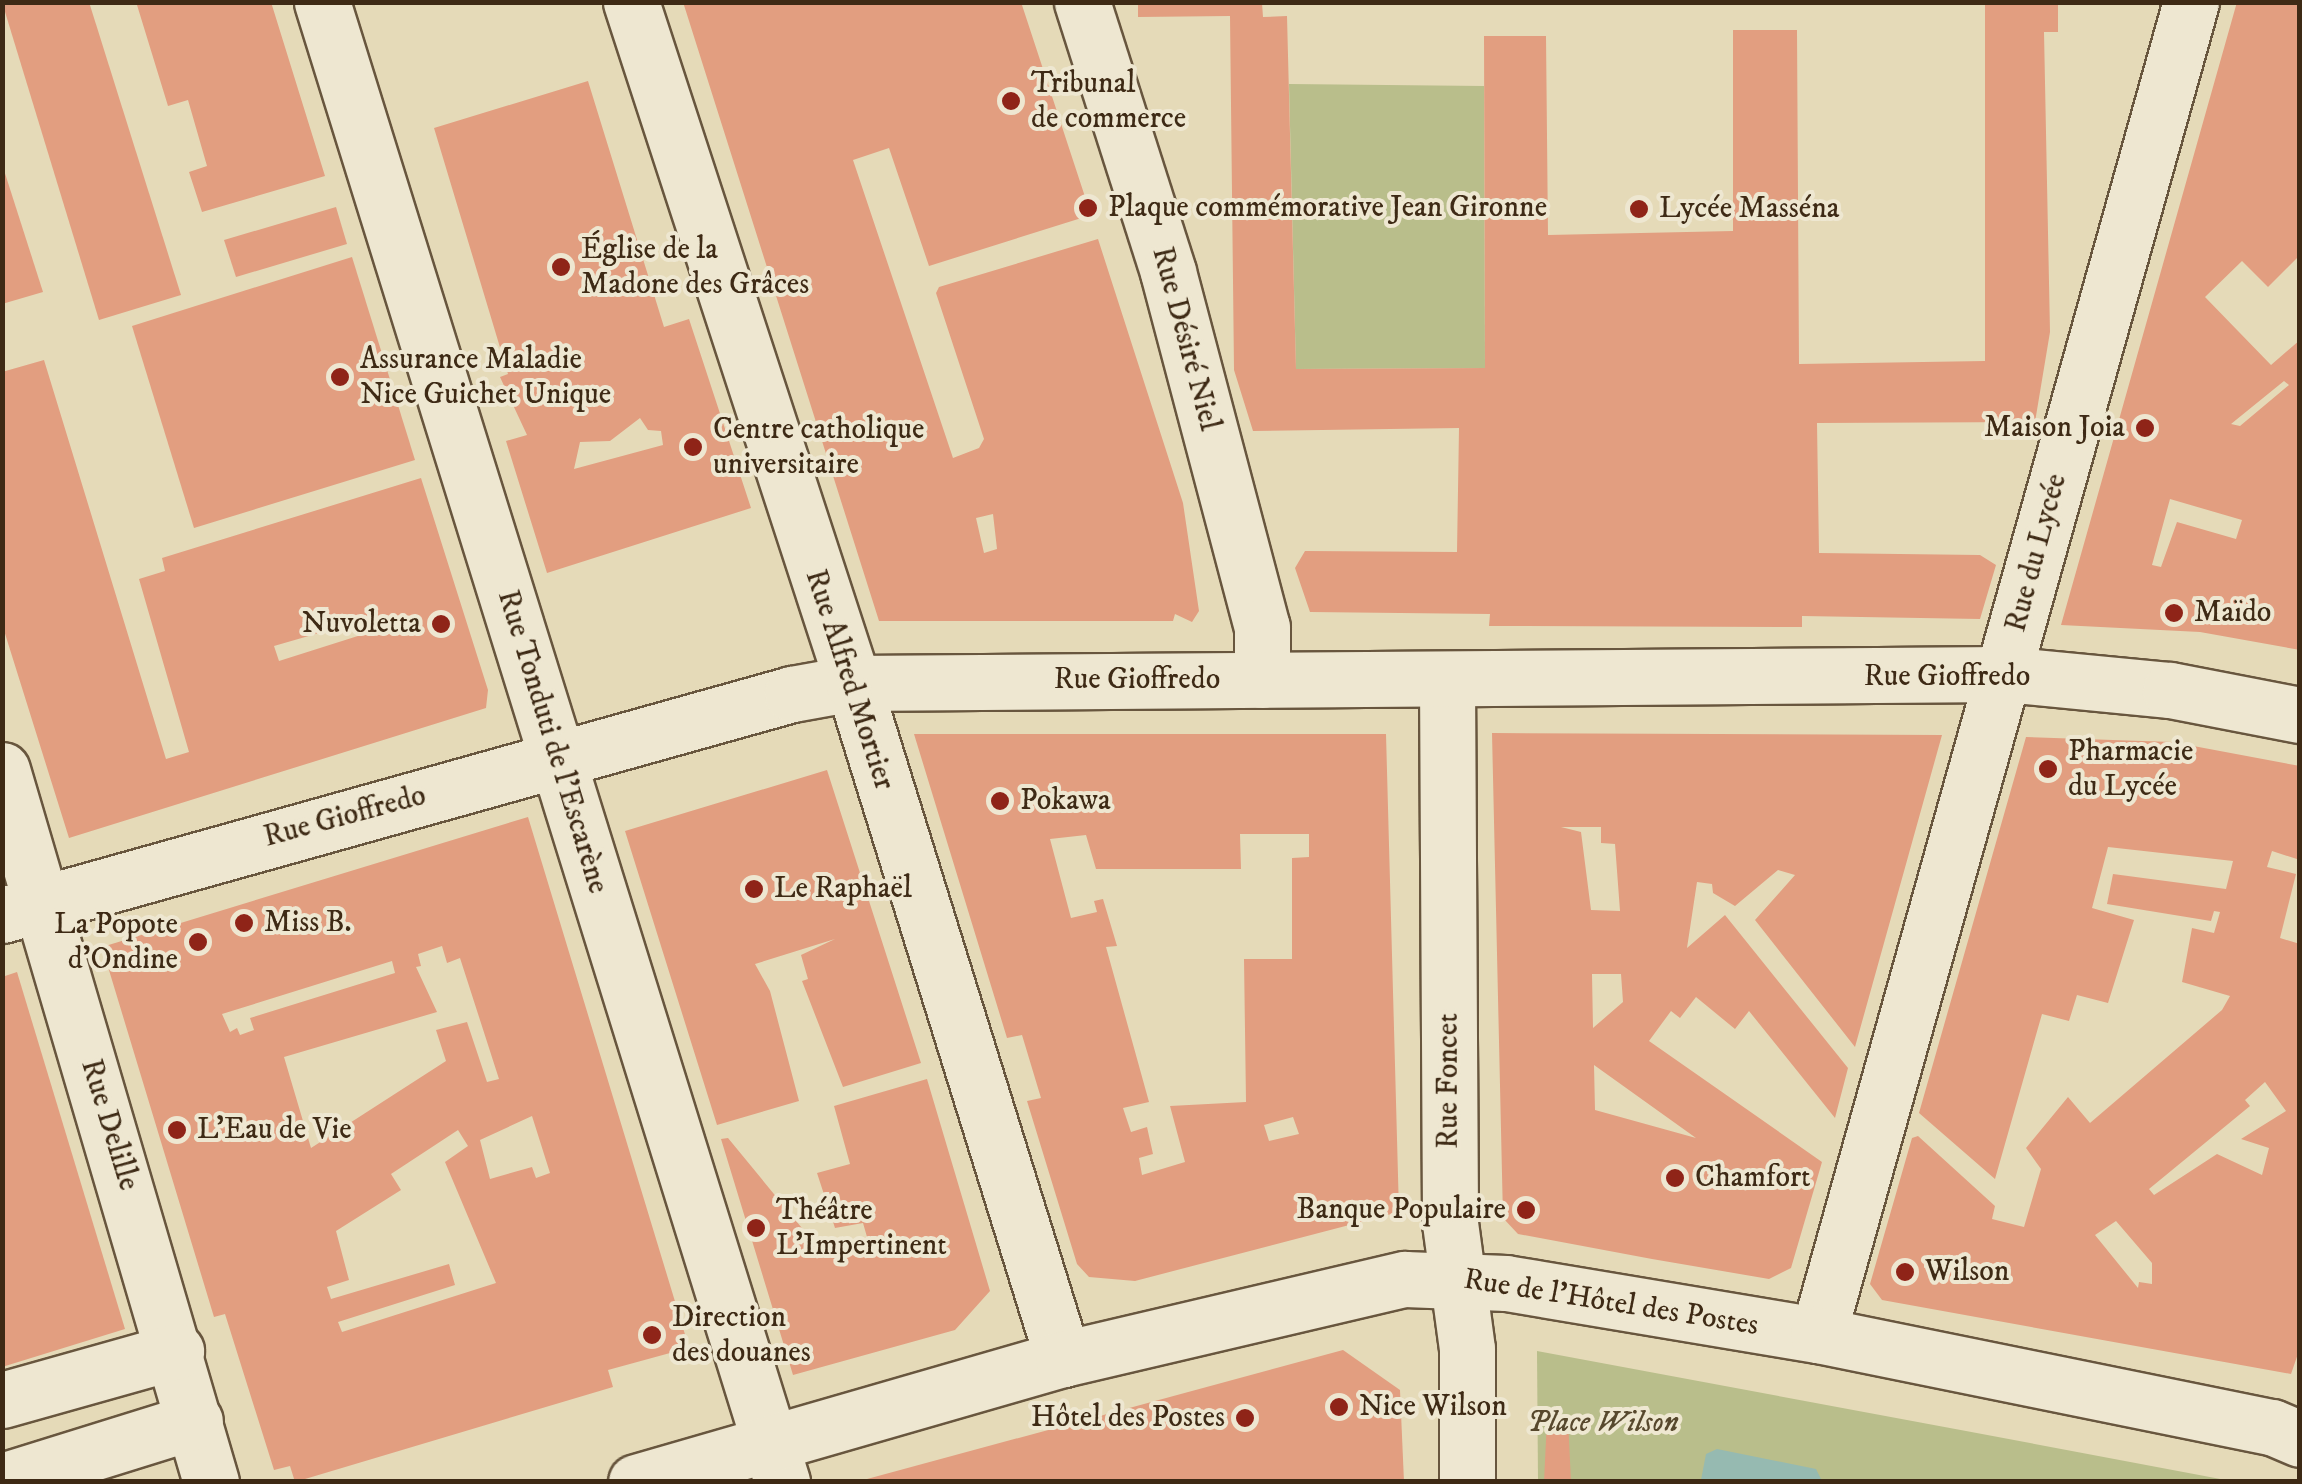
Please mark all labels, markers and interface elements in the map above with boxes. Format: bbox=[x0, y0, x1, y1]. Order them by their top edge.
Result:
place label: Tribunal de commerce bbox=[1031, 66, 1186, 136]
marker: Tribunal de commerce bbox=[1000, 90, 1022, 112]
place label: Plaque commémorative Jean Gironne bbox=[1108, 190, 1547, 226]
place label: Lycée Masséna bbox=[1659, 191, 1840, 227]
marker: Plaque commémorative Jean Gironne bbox=[1077, 197, 1099, 219]
marker: Lycée Masséna bbox=[1628, 198, 1650, 220]
place label: Église de la Madone des Grâces bbox=[581, 232, 809, 302]
street label: Rue Désiré Niel bbox=[1143, 243, 1227, 435]
marker: Église de la Madone des Grâces bbox=[550, 256, 572, 278]
place label: Assurance Maladie Nice Guichet Unique bbox=[360, 342, 611, 412]
marker: Assurance Maladie Nice Guichet Unique bbox=[329, 366, 351, 388]
place label: Maison Joia bbox=[1984, 410, 2125, 446]
place label: Centre catholique universitaire bbox=[713, 412, 924, 482]
marker: Maison Joia bbox=[2134, 417, 2156, 439]
marker: Centre catholique universitaire bbox=[682, 436, 704, 458]
street label: Rue du Lycée bbox=[1999, 470, 2075, 636]
street label: Rue Alfred Mortier bbox=[796, 565, 902, 795]
street label: Rue Tonduti de l'Escarène bbox=[489, 586, 615, 898]
place label: Maïdo bbox=[2194, 595, 2271, 631]
marker: Maïdo bbox=[2163, 602, 2185, 624]
place label: Nuvoletta bbox=[302, 606, 421, 642]
marker: Nuvoletta bbox=[430, 613, 452, 635]
street label: Rue Gioffredo bbox=[1864, 659, 2030, 695]
street label: Rue Gioffredo bbox=[1054, 662, 1220, 698]
place label: Pharmacie du Lycée bbox=[2068, 734, 2193, 804]
marker: Pharmacie du Lycée bbox=[2037, 758, 2059, 780]
street label: Rue Gioffredo bbox=[260, 778, 430, 856]
place label: Pokawa bbox=[1020, 783, 1111, 819]
marker: Pokawa bbox=[989, 790, 1011, 812]
place label: Le Raphaël bbox=[774, 871, 912, 907]
marker: Le Raphaël bbox=[743, 878, 765, 900]
place label: Miss B. bbox=[264, 905, 352, 941]
place label: La Popote d'Ondine bbox=[54, 907, 178, 978]
marker: Miss B. bbox=[233, 912, 255, 934]
marker: La Popote d'Ondine bbox=[187, 931, 209, 953]
street label: Rue Foncet bbox=[1431, 1013, 1467, 1149]
street label: Rue Delille bbox=[72, 1055, 146, 1195]
place label: L’Eau de Vie bbox=[197, 1112, 352, 1148]
marker: L’Eau de Vie bbox=[166, 1119, 188, 1141]
place label: Chamfort bbox=[1695, 1160, 1811, 1196]
marker: Chamfort bbox=[1664, 1167, 1686, 1189]
place label: Banque Populaire bbox=[1296, 1192, 1506, 1228]
place label: Théâtre L'Impertinent bbox=[776, 1193, 947, 1264]
marker: Banque Populaire bbox=[1515, 1199, 1537, 1221]
marker: Théâtre L'Impertinent bbox=[745, 1217, 767, 1239]
place label: Wilson bbox=[1925, 1254, 2009, 1290]
marker: Wilson bbox=[1894, 1261, 1916, 1283]
street label: Rue de l'Hôtel des Postes bbox=[1461, 1262, 1761, 1344]
place label: Direction des douanes bbox=[672, 1300, 811, 1370]
marker: Direction des douanes bbox=[641, 1324, 663, 1346]
place label: Nice Wilson bbox=[1359, 1389, 1507, 1425]
marker: Nice Wilson bbox=[1328, 1396, 1350, 1418]
place label: Hôtel des Postes bbox=[1031, 1400, 1225, 1436]
park label: Place Wilson bbox=[1527, 1405, 1679, 1441]
marker: Hôtel des Postes bbox=[1234, 1407, 1256, 1429]

